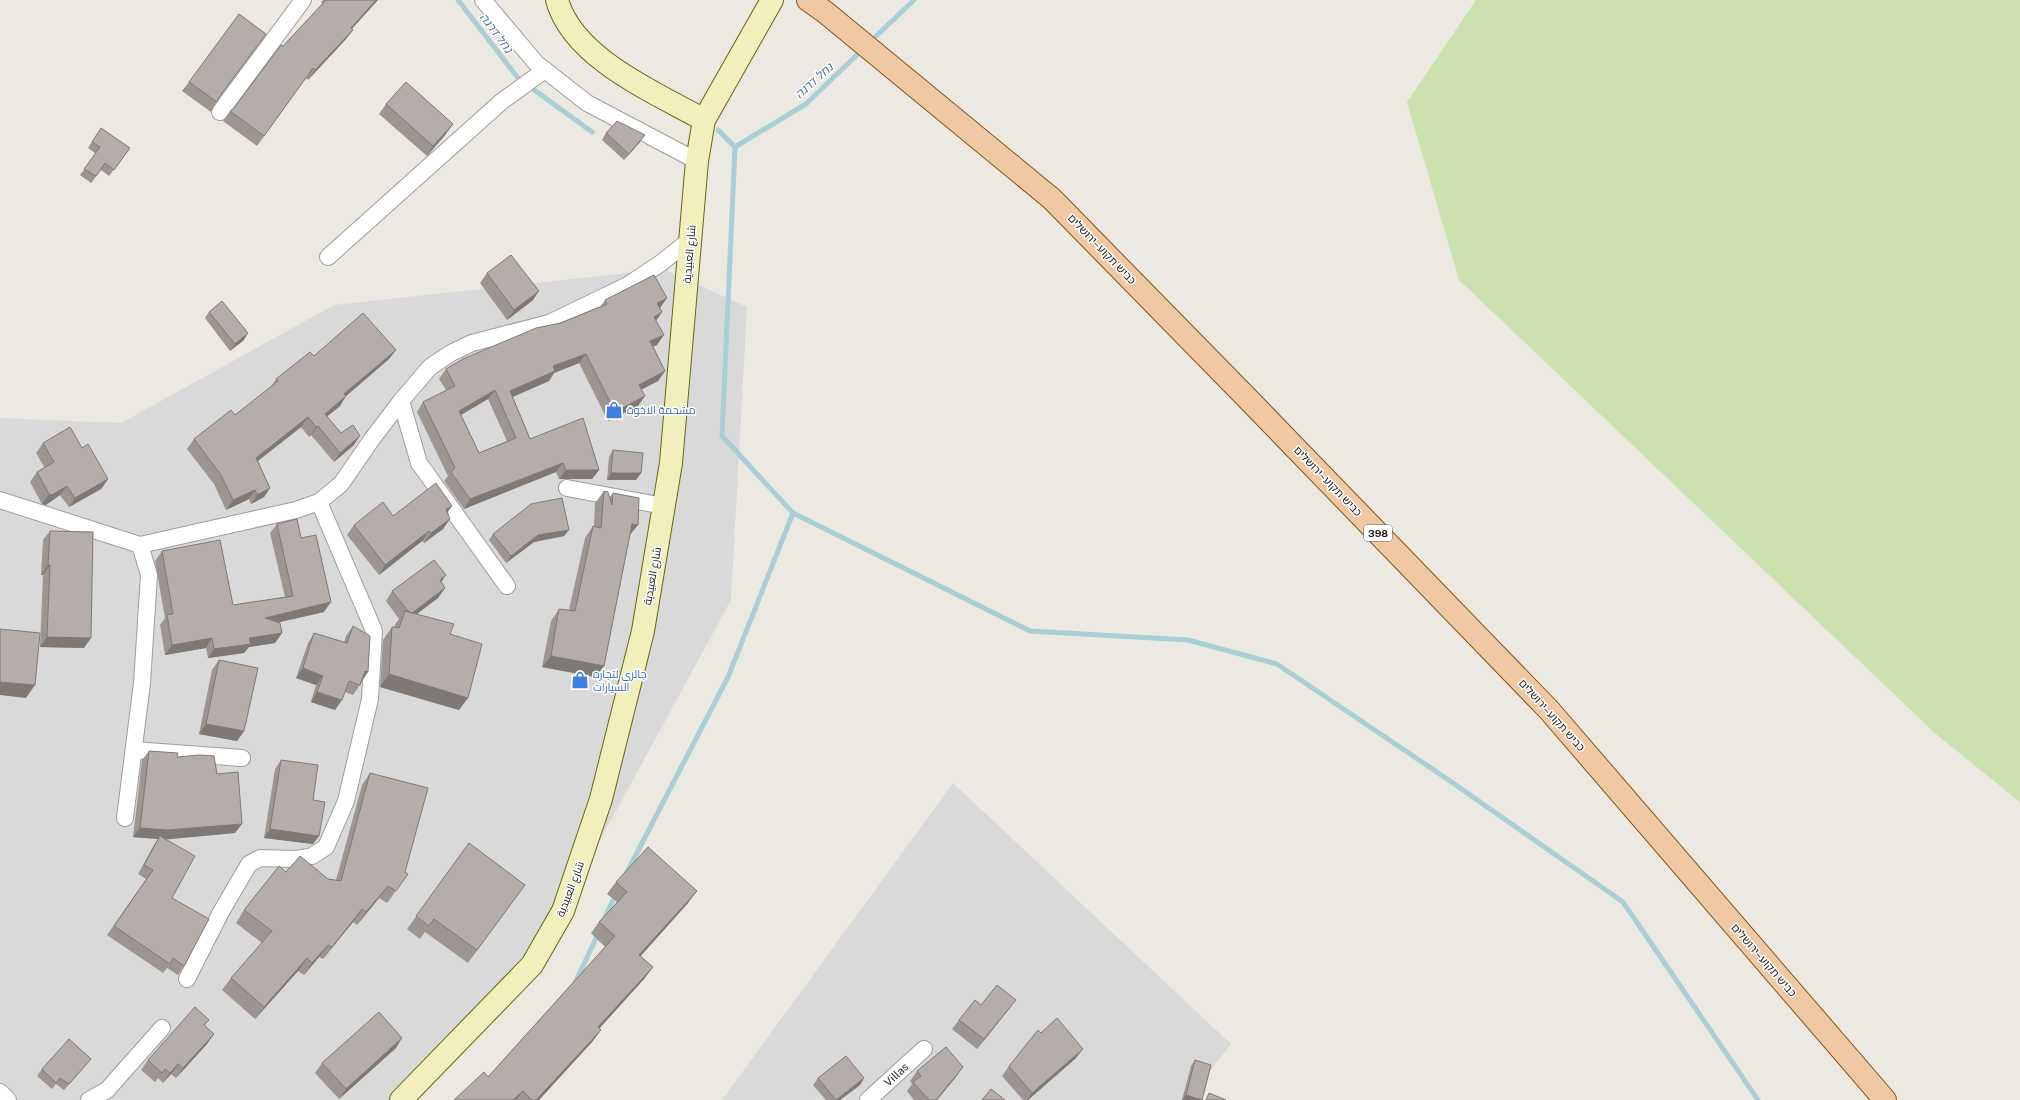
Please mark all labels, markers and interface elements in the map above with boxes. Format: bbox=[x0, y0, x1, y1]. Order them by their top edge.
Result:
water label: נחל דרגה bbox=[477, 10, 516, 57]
water label: נחל דרגה bbox=[792, 59, 837, 102]
street label: כביש תקוע–ירושלים bbox=[1066, 212, 1139, 287]
street label: شارع العبيدية bbox=[680, 224, 700, 284]
shop icon: مشحمة الاخوة bbox=[604, 400, 624, 420]
place label: مشحمة الاخوة bbox=[627, 404, 696, 417]
street label: כביש תקוע–ירושלים bbox=[1292, 444, 1365, 519]
road number: 398 bbox=[1364, 525, 1392, 541]
street label: شارع العبيدية bbox=[641, 546, 665, 606]
place label: جالري لتجاره السيارات bbox=[593, 668, 647, 694]
shop icon: جالري لتجاره السيارات bbox=[570, 670, 590, 690]
street label: כביש תקוע–ירושלים bbox=[1517, 677, 1588, 754]
street label: شارع العبيدية bbox=[554, 859, 588, 919]
street label: כביש תקוע–ירושלים bbox=[1729, 921, 1799, 999]
street label: Villas bbox=[882, 1060, 911, 1088]

